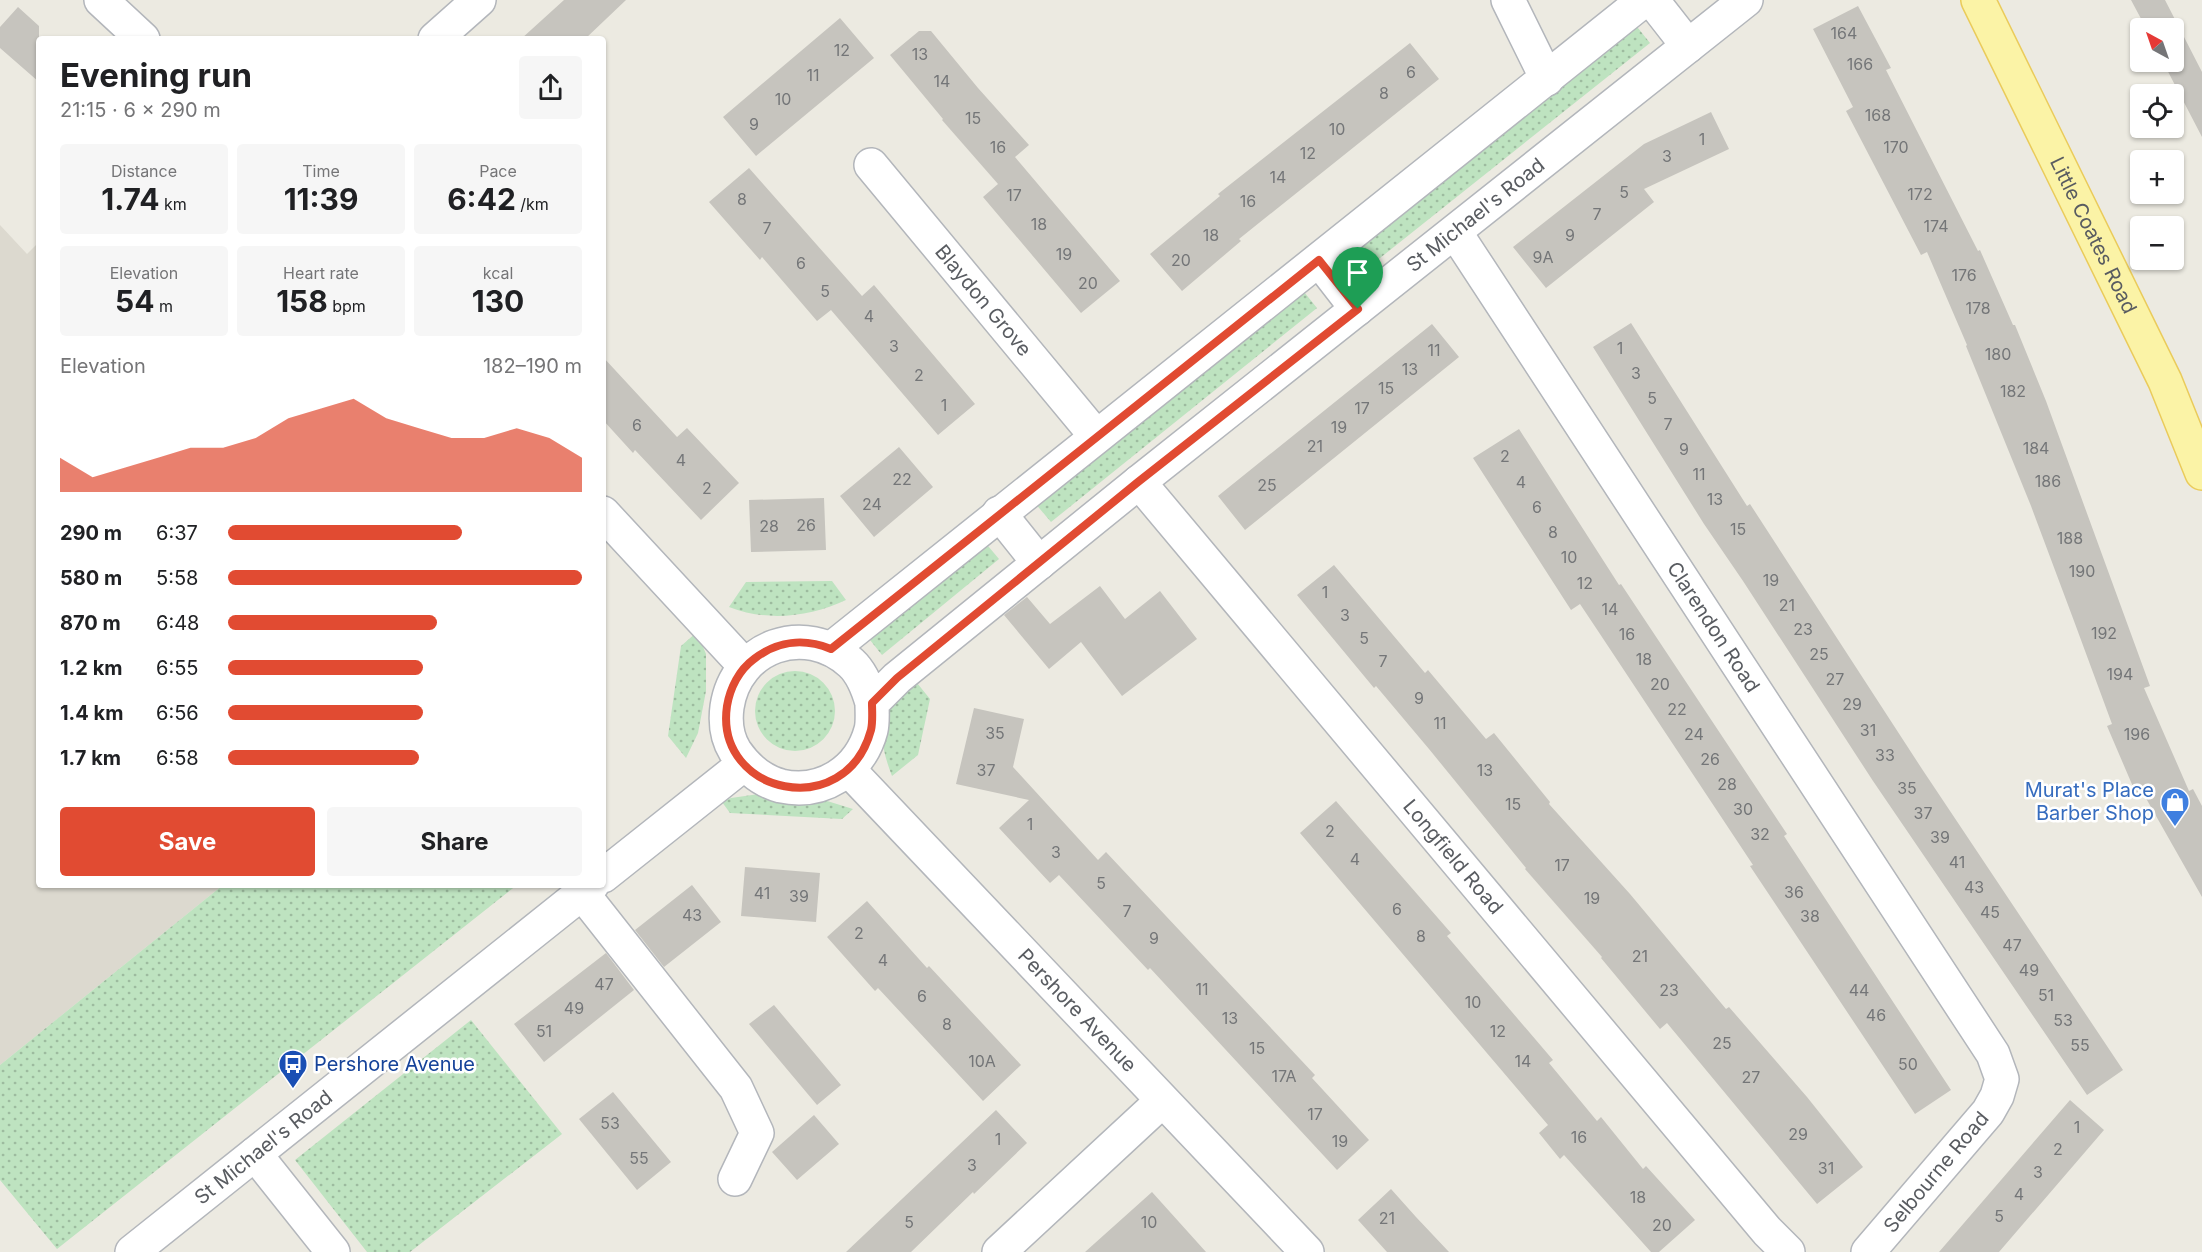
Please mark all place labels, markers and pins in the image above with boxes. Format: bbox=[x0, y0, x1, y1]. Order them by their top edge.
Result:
pin bbox=[1332, 247, 1383, 309]
place label: Murat's Place Barber Shop bbox=[2025, 778, 2154, 825]
shop icon: Murat's Place Barber Shop bbox=[2159, 786, 2191, 828]
bus stop icon: Pershore Avenue bbox=[277, 1048, 309, 1090]
place label: Pershore Avenue bbox=[314, 1052, 475, 1076]

